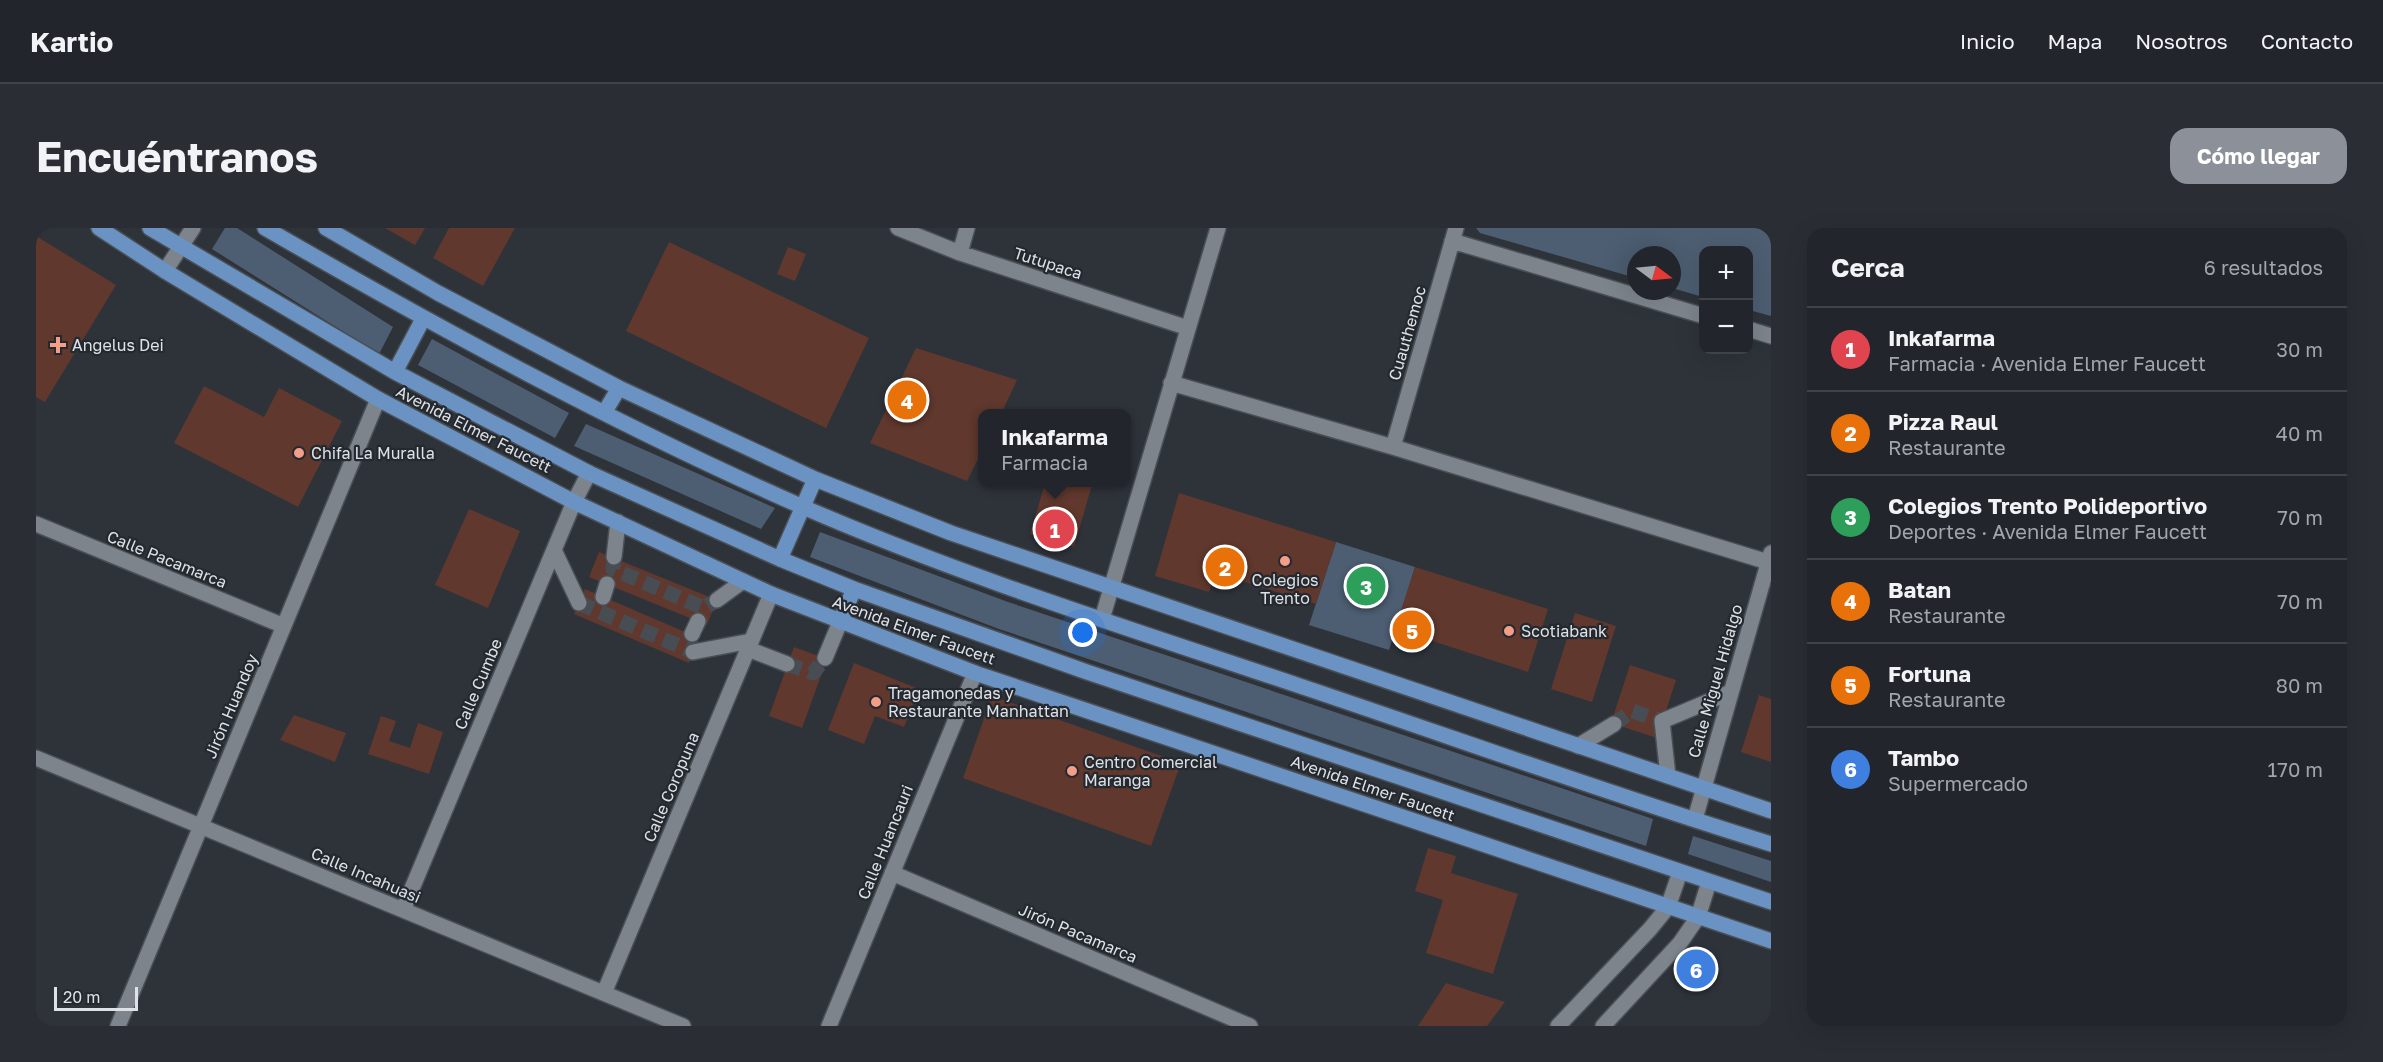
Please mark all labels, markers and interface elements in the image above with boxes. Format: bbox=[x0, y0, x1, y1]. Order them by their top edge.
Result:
text: Kartio bbox=[30, 25, 113, 58]
text: Inicio bbox=[1960, 28, 2015, 54]
text: Mapa bbox=[2048, 28, 2102, 54]
text: Nosotros bbox=[2135, 28, 2228, 54]
text: Contacto bbox=[2261, 28, 2353, 54]
button: Cómo llegar bbox=[2170, 128, 2347, 184]
text: Encuéntranos bbox=[36, 131, 318, 181]
street label: Tutupaca bbox=[1011, 243, 1085, 283]
north arrow bbox=[1627, 246, 1681, 300]
map controls bbox=[1699, 246, 1753, 354]
button: + bbox=[1699, 246, 1753, 300]
text: Cerca bbox=[1831, 252, 1905, 283]
text: 6 resultados bbox=[2204, 255, 2323, 279]
street label: Cuauthemoc bbox=[1384, 283, 1430, 383]
button: − bbox=[1699, 300, 1753, 354]
text: Inkafarma bbox=[1888, 324, 1995, 351]
place label: Angelus Dei bbox=[72, 335, 164, 355]
marker: Angelus Dei bbox=[49, 336, 67, 354]
text: 1 bbox=[1845, 337, 1856, 361]
text: 30 m bbox=[2276, 337, 2323, 361]
text: Farmacia · Avenida Elmer Faucett bbox=[1888, 351, 2206, 375]
pin: 4 bbox=[888, 378, 926, 423]
street label: Avenida Elmer Faucett bbox=[393, 381, 555, 477]
text: Pizza Raul bbox=[1888, 408, 1998, 435]
popup bbox=[978, 409, 1131, 487]
text: 2 bbox=[1844, 421, 1857, 445]
text: 40 m bbox=[2276, 421, 2323, 445]
text: Inkafarma bbox=[1001, 423, 1108, 450]
text: Restaurante bbox=[1888, 435, 2006, 459]
place label: Chifa La Muralla bbox=[311, 443, 435, 463]
marker: Chifa La Muralla bbox=[292, 446, 306, 460]
text: Farmacia bbox=[1001, 450, 1088, 474]
text: Colegios Trento Polideportivo bbox=[1888, 492, 2207, 519]
text: 3 bbox=[1844, 505, 1857, 529]
text: 70 m bbox=[2277, 505, 2323, 529]
pin: 1 bbox=[1036, 506, 1074, 552]
text: Deportes · Avenida Elmer Faucett bbox=[1888, 519, 2207, 543]
street label: Calle Pacamarca bbox=[104, 526, 230, 592]
pin: 2 bbox=[1206, 544, 1244, 590]
marker: Colegios Trento bbox=[1278, 554, 1292, 568]
pin: 3 bbox=[1346, 564, 1386, 608]
place label: Colegios Trento bbox=[1252, 570, 1318, 608]
text: Batan bbox=[1888, 576, 1951, 603]
text: 4 bbox=[1844, 589, 1857, 613]
text: 70 m bbox=[2277, 589, 2323, 613]
street label: Avenida Elmer Faucett bbox=[830, 591, 998, 669]
street label: Calle Miguel Hidalgo bbox=[1683, 602, 1747, 760]
text: Restaurante bbox=[1888, 603, 2006, 627]
pin: 5 bbox=[1392, 608, 1432, 652]
your location bbox=[1068, 618, 1097, 647]
place label: Scotiabank bbox=[1521, 621, 1607, 641]
marker: Scotiabank bbox=[1502, 624, 1516, 638]
street label: Calle Cumbe bbox=[450, 635, 506, 733]
street label: Jirón Huandoy bbox=[200, 651, 262, 761]
text: Fortuna bbox=[1888, 660, 1971, 687]
text: 5 bbox=[1844, 673, 1857, 697]
text: 80 m bbox=[2276, 673, 2323, 697]
place label: Tragamonedas y Restaurante Manhattan bbox=[888, 683, 1069, 721]
text: Restaurante bbox=[1888, 687, 2006, 711]
marker: Tragamonedas y Restaurante Manhattan bbox=[869, 695, 883, 709]
street label: Calle Coropuna bbox=[639, 729, 703, 845]
text: Tambo bbox=[1888, 744, 1959, 771]
street label: Avenida Elmer Faucett bbox=[1289, 751, 1457, 825]
place label: Centro Comercial Maranga bbox=[1084, 752, 1217, 790]
text: 6 bbox=[1844, 757, 1857, 781]
text: 170 m bbox=[2268, 757, 2323, 781]
marker: Centro Comercial Maranga bbox=[1065, 764, 1079, 778]
text: Supermercado bbox=[1888, 771, 2028, 795]
street label: Calle Huancauri bbox=[853, 782, 917, 902]
street label: Calle Incahuasi bbox=[308, 843, 424, 907]
street label: Jirón Pacamarca bbox=[1016, 899, 1140, 967]
pin: 6 bbox=[1676, 946, 1716, 992]
scale bar bbox=[54, 984, 138, 1012]
text: 20 m bbox=[63, 987, 100, 1007]

